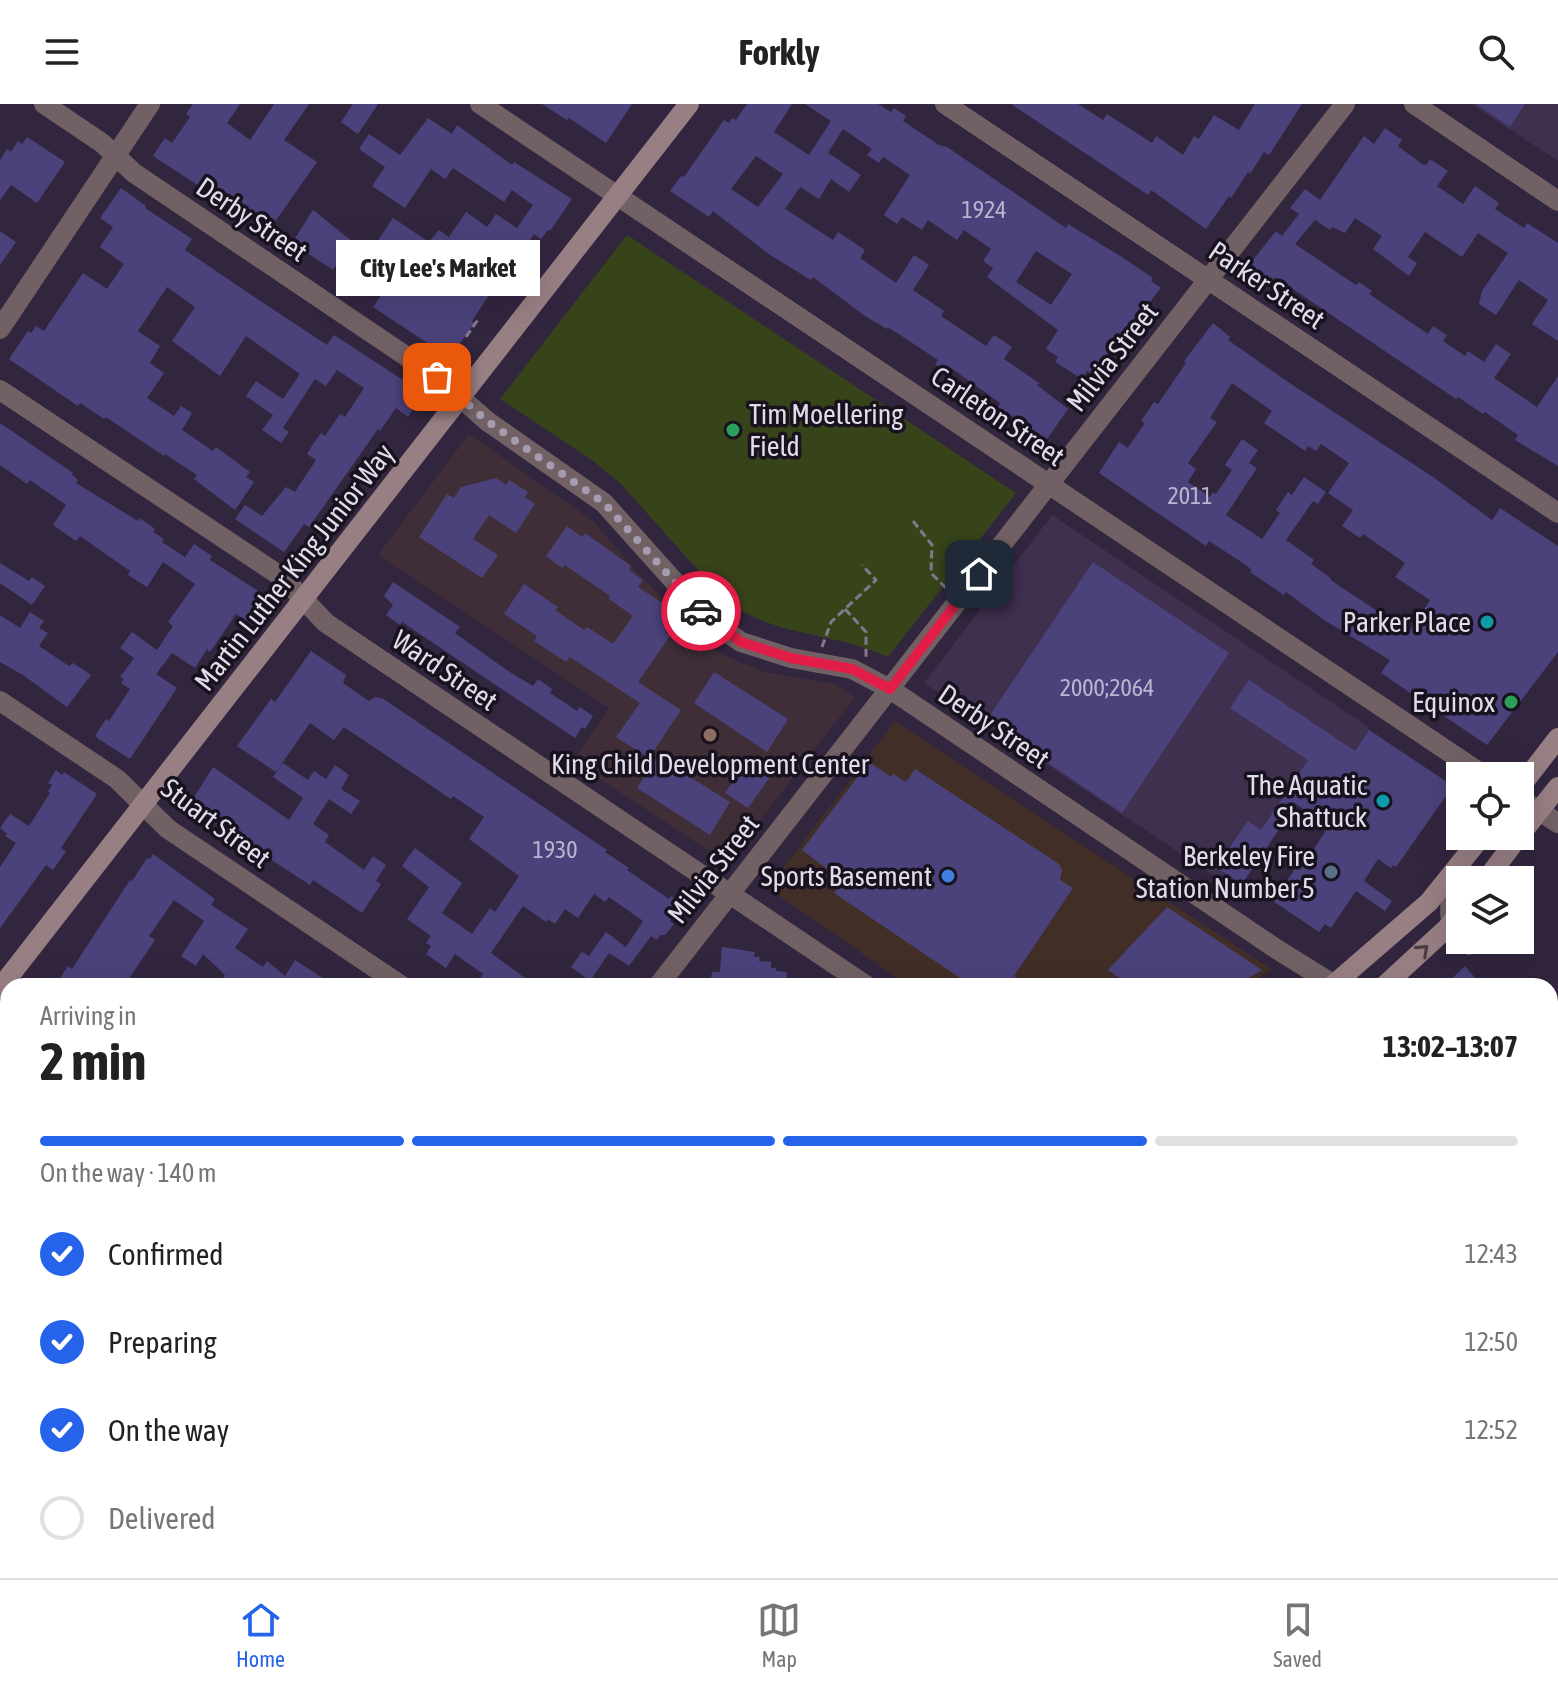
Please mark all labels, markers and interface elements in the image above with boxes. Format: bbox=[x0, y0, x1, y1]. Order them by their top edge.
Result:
icon: menu bbox=[40, 30, 84, 74]
icon: search bbox=[1474, 30, 1518, 74]
text: Forkly bbox=[738, 31, 820, 73]
street label: Derby Street bbox=[191, 170, 313, 268]
house number: 1924 bbox=[961, 196, 1007, 223]
street label: Parker Street bbox=[1203, 235, 1331, 335]
callout: City Lee's Market bbox=[335, 241, 539, 297]
text: City Lee's Market bbox=[360, 253, 516, 283]
street label: Milvia Street bbox=[1060, 296, 1164, 418]
pin bbox=[403, 343, 471, 411]
icon: bag bbox=[415, 355, 459, 399]
street label: Carleton Street bbox=[925, 360, 1071, 472]
place label: Tim Moellering Field bbox=[749, 398, 903, 462]
marker: Tim Moellering Field bbox=[724, 421, 742, 439]
street label: Martin Luther King Junior Way bbox=[188, 437, 400, 697]
house number: 2011 bbox=[1167, 482, 1213, 509]
pin bbox=[945, 540, 1013, 608]
icon: home bbox=[957, 552, 1001, 596]
courier bbox=[661, 571, 741, 651]
icon: car bbox=[679, 589, 723, 633]
place label: Parker Place bbox=[1343, 606, 1471, 638]
marker: Parker Place bbox=[1478, 613, 1496, 631]
street label: Ward Street bbox=[387, 623, 503, 717]
house number: 2000;2064 bbox=[1060, 674, 1154, 701]
street label: Derby Street bbox=[933, 677, 1055, 775]
place label: Equinox bbox=[1412, 686, 1495, 718]
marker: Equinox bbox=[1502, 693, 1520, 711]
marker: King Child Development Center bbox=[701, 726, 719, 744]
place label: King Child Development Center bbox=[551, 748, 870, 780]
map controls bbox=[1446, 762, 1534, 954]
button: locate bbox=[1446, 762, 1534, 850]
place label: The Aquatic Shattuck bbox=[1247, 769, 1368, 833]
street label: Stuart Street bbox=[155, 772, 277, 874]
marker: The Aquatic Shattuck bbox=[1374, 792, 1392, 810]
street label: Milvia Street bbox=[661, 808, 765, 930]
house number: 1930 bbox=[532, 836, 578, 863]
place label: Berkeley Fire Station Number 5 bbox=[1136, 840, 1315, 904]
place label: Sports Basement bbox=[761, 860, 932, 892]
marker: Berkeley Fire Station Number 5 bbox=[1322, 863, 1340, 881]
button: layers bbox=[1446, 866, 1534, 954]
marker: Sports Basement bbox=[939, 867, 957, 885]
one-way arrow bbox=[1414, 946, 1429, 960]
text: Arriving in bbox=[40, 1001, 137, 1031]
text: 13:02–13:07 bbox=[1383, 1029, 1518, 1063]
text: 2 min bbox=[40, 1031, 146, 1091]
text: On the way · 140 m bbox=[40, 1158, 217, 1188]
icon: check bbox=[40, 1232, 84, 1276]
text: Confirmed bbox=[108, 1237, 223, 1271]
text: 12:43 bbox=[1464, 1239, 1518, 1269]
icon: check bbox=[40, 1320, 84, 1364]
text: Preparing bbox=[108, 1325, 217, 1359]
text: 12:50 bbox=[1464, 1327, 1518, 1357]
icon: check bbox=[40, 1408, 84, 1452]
text: On the way bbox=[108, 1413, 229, 1447]
text: 12:52 bbox=[1464, 1415, 1518, 1445]
text: Delivered bbox=[108, 1501, 216, 1535]
tab: Home bbox=[236, 1598, 285, 1672]
tab: Map bbox=[757, 1598, 801, 1672]
tab: Saved bbox=[1273, 1598, 1322, 1672]

